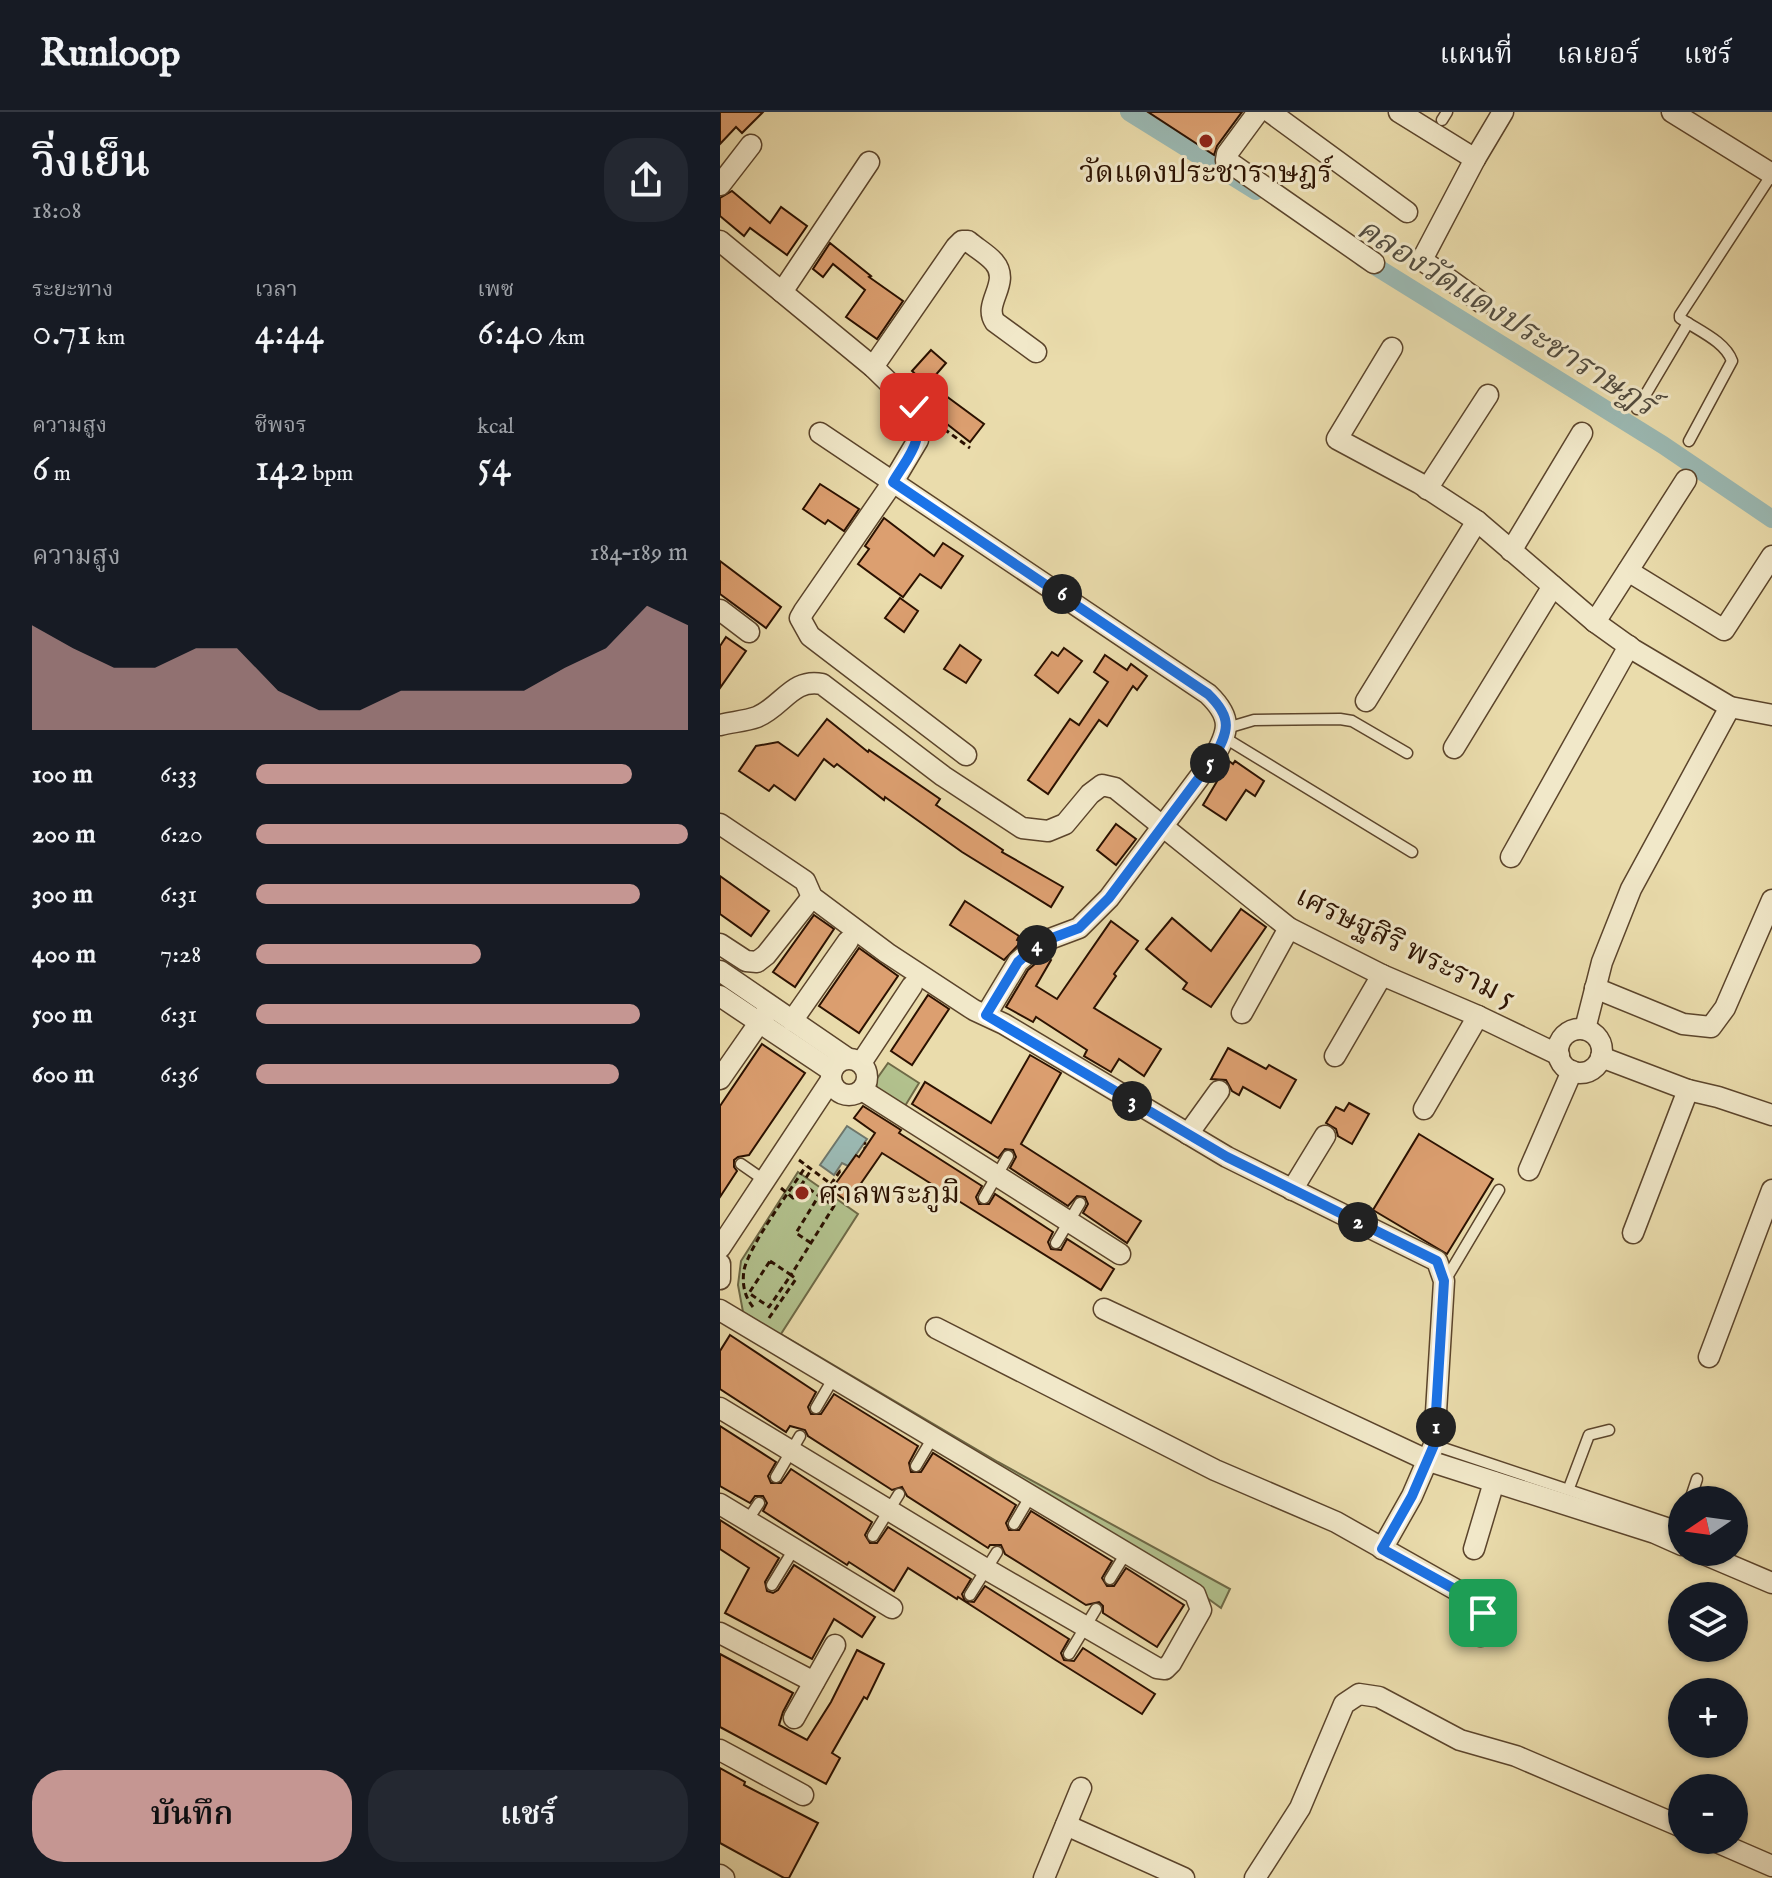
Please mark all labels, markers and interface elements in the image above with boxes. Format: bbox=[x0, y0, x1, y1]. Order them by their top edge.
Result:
text: Runloop bbox=[40, 31, 180, 79]
text: แผนที่ bbox=[1439, 38, 1513, 73]
text: เลเยอร์ bbox=[1557, 38, 1640, 73]
text: แชร์ bbox=[1684, 38, 1732, 73]
marker: วัดแดงประชาราษฎร์ bbox=[1197, 132, 1215, 150]
text: วิ่งเย็น bbox=[32, 136, 150, 192]
button: share bbox=[604, 138, 688, 222]
place label: วัดแดงประชาราษฎร์ bbox=[1079, 155, 1333, 193]
text: 18:08 bbox=[32, 194, 82, 227]
water label: คลองวัดแดงประชาราษฎร์ bbox=[1349, 209, 1669, 431]
text: ระยะทาง bbox=[32, 276, 113, 304]
text: เวลา bbox=[255, 276, 298, 304]
text: เพซ bbox=[477, 276, 514, 304]
text: 0.71 bbox=[32, 308, 92, 359]
text: 4:44 bbox=[255, 308, 324, 359]
text: 6:40 bbox=[477, 308, 544, 359]
text: km bbox=[92, 324, 125, 352]
text: /km bbox=[544, 324, 585, 352]
pin bbox=[880, 373, 948, 441]
icon: check bbox=[892, 385, 936, 429]
text: ความสูง bbox=[32, 412, 107, 440]
text: ชีพจร bbox=[255, 412, 307, 440]
text: kcal bbox=[477, 413, 514, 441]
text: 54 bbox=[477, 441, 511, 492]
text: 6 bbox=[32, 444, 49, 495]
text: 142 bbox=[255, 444, 308, 495]
text: m bbox=[49, 460, 71, 488]
text: bpm bbox=[308, 460, 353, 488]
text: 184–189 m bbox=[590, 536, 688, 569]
text: ความสูง bbox=[32, 540, 121, 573]
pin: 6 bbox=[1042, 574, 1082, 614]
text: 6 bbox=[1057, 580, 1067, 608]
pin: 5 bbox=[1190, 743, 1230, 783]
text: 5 bbox=[1206, 749, 1214, 777]
text: 100 m bbox=[32, 758, 93, 791]
text: 6:33 bbox=[160, 758, 197, 791]
text: 200 m bbox=[32, 818, 96, 851]
text: 6:20 bbox=[160, 818, 203, 851]
text: 300 m bbox=[32, 878, 93, 911]
text: 6:31 bbox=[160, 878, 197, 911]
street label: เศรษฐสิริ พระราม 5 bbox=[1289, 878, 1522, 1018]
pin: 4 bbox=[1017, 925, 1057, 965]
text: 4 bbox=[1032, 931, 1042, 959]
text: 400 m bbox=[32, 938, 96, 971]
text: 7:28 bbox=[160, 938, 201, 971]
text: 500 m bbox=[32, 998, 93, 1031]
text: 6:31 bbox=[160, 998, 197, 1031]
text: 600 m bbox=[32, 1058, 94, 1091]
text: 6:36 bbox=[160, 1058, 199, 1091]
pin: 3 bbox=[1112, 1081, 1152, 1121]
text: 3 bbox=[1128, 1087, 1136, 1115]
place label: ศาลพระภูมิ bbox=[818, 1176, 960, 1214]
marker: ศาลพระภูมิ bbox=[793, 1184, 811, 1202]
pin: 2 bbox=[1338, 1202, 1378, 1242]
text: 2 bbox=[1353, 1208, 1363, 1236]
pin: 1 bbox=[1416, 1407, 1456, 1447]
text: 1 bbox=[1432, 1413, 1440, 1441]
north arrow bbox=[1668, 1486, 1748, 1566]
map controls bbox=[1668, 1486, 1748, 1854]
pin bbox=[1449, 1579, 1517, 1647]
button: layers bbox=[1668, 1582, 1748, 1662]
icon: arrive bbox=[1461, 1591, 1505, 1635]
button: + bbox=[1668, 1678, 1748, 1758]
button: บันทึก bbox=[32, 1770, 352, 1862]
button: แชร์ bbox=[368, 1770, 688, 1862]
button: − bbox=[1668, 1774, 1748, 1854]

